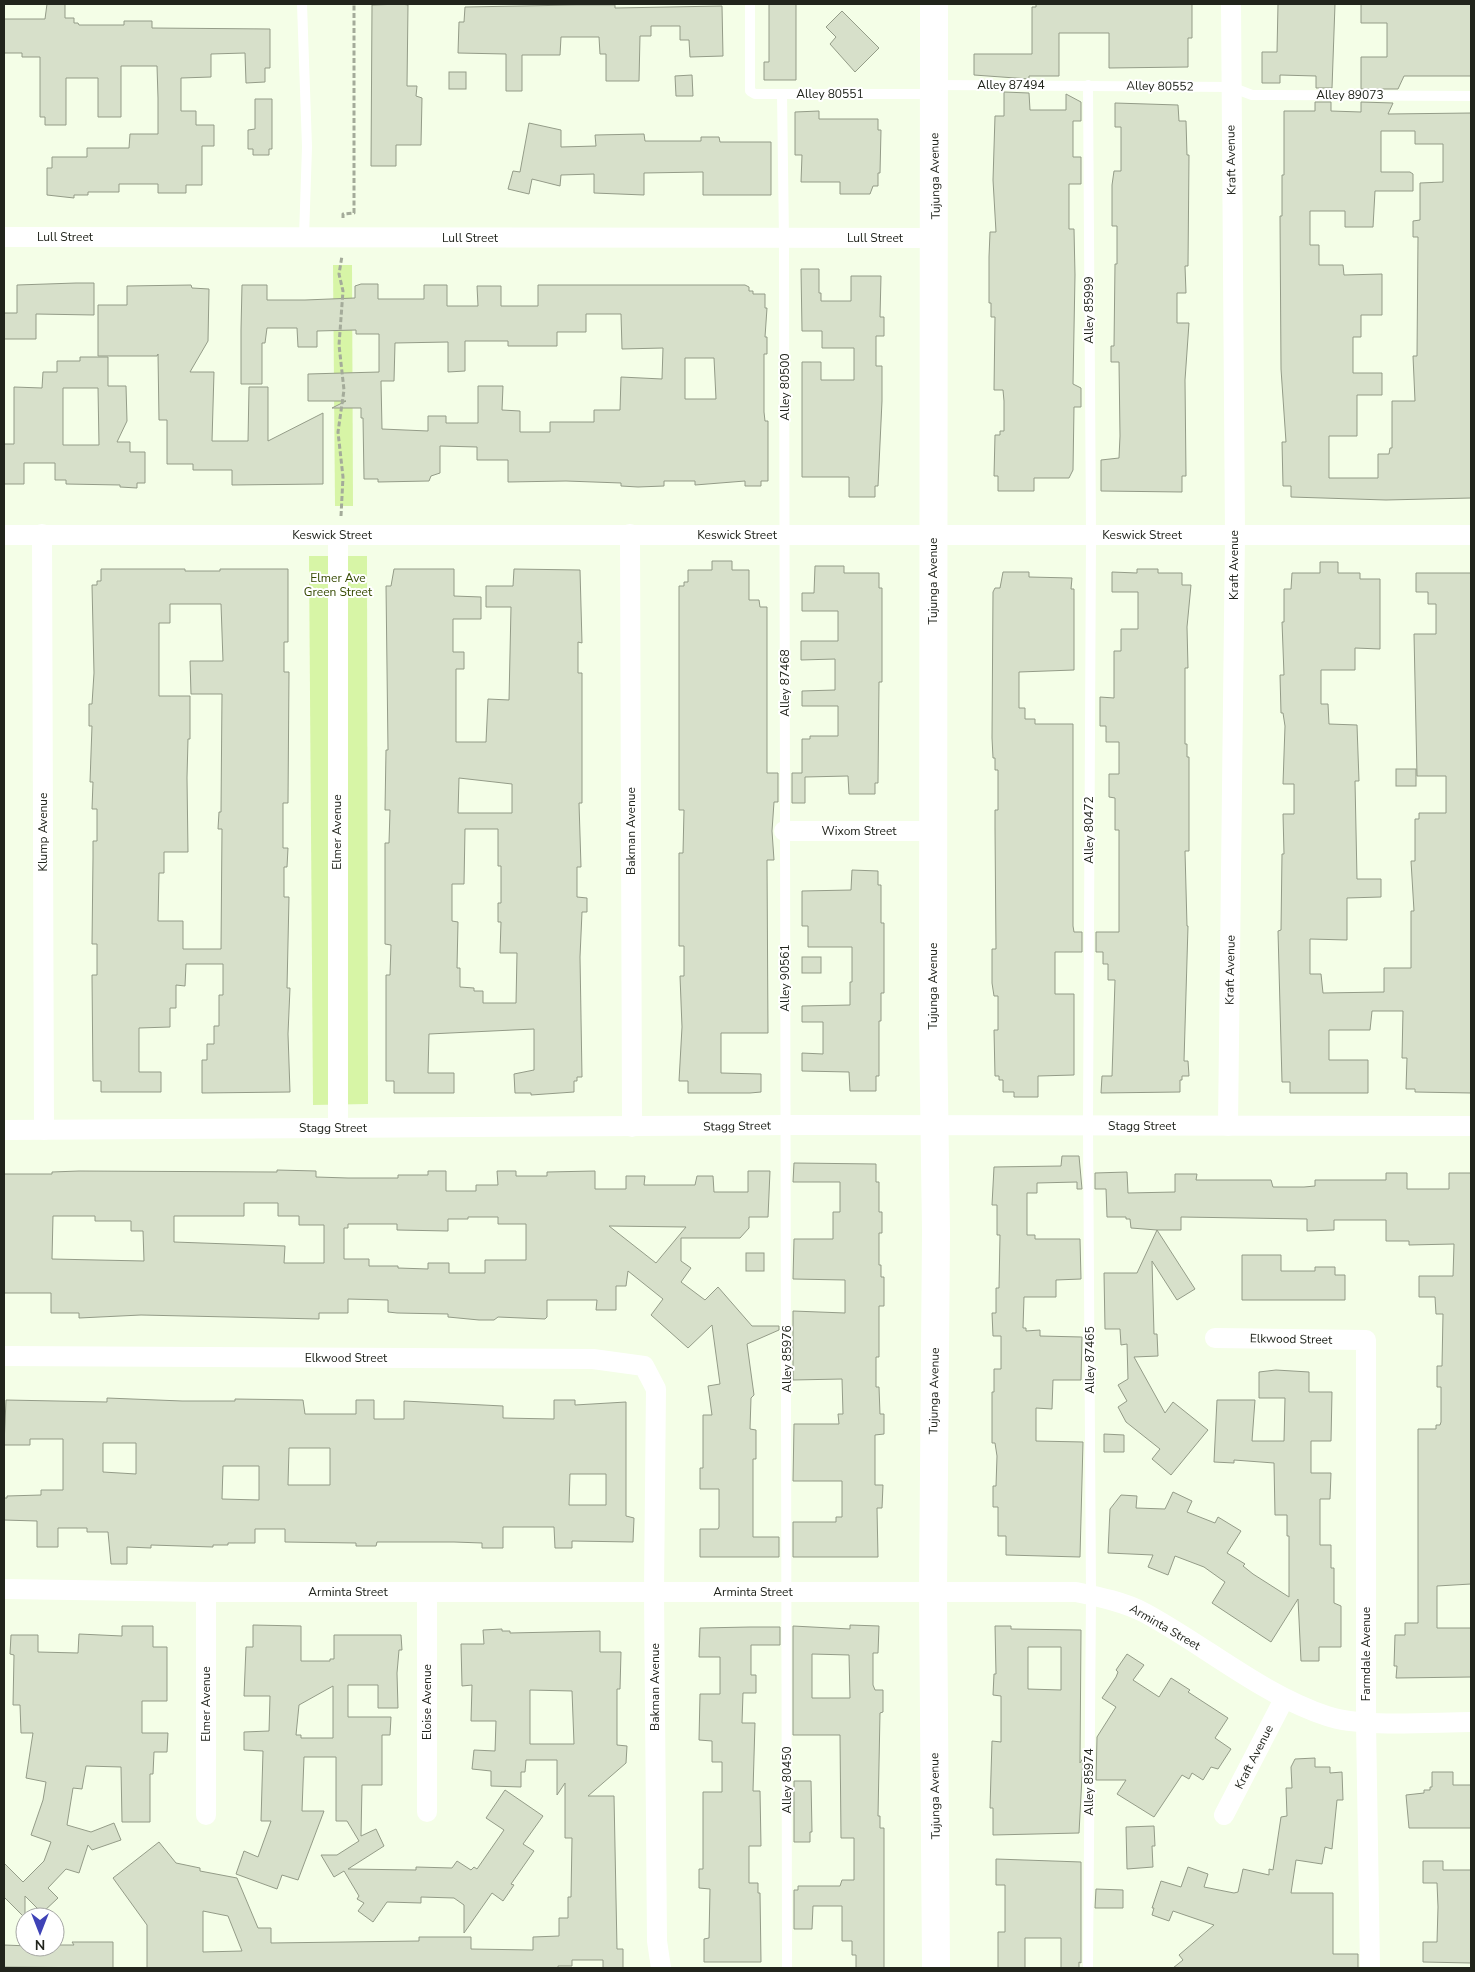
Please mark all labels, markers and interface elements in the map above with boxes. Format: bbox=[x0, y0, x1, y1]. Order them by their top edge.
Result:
street label: Alley 87494 bbox=[977, 77, 1045, 93]
street label: Alley 80552 bbox=[1126, 77, 1194, 95]
street label: Alley 80551 bbox=[796, 86, 864, 102]
street label: Alley 89073 bbox=[1316, 87, 1384, 103]
street label: Kraft Avenue bbox=[1222, 125, 1240, 195]
street label: Tujunga Avenue bbox=[926, 132, 944, 220]
street label: Lull Street bbox=[37, 229, 94, 245]
street label: Lull Street bbox=[442, 230, 499, 246]
street label: Lull Street bbox=[847, 230, 904, 246]
street label: Alley 85999 bbox=[1081, 276, 1097, 344]
street label: Alley 80500 bbox=[777, 353, 793, 421]
street label: Keswick Street bbox=[292, 527, 373, 543]
street label: Keswick Street bbox=[697, 527, 778, 543]
street label: Keswick Street bbox=[1102, 527, 1183, 543]
street label: Kraft Avenue bbox=[1226, 530, 1242, 600]
street label: Tujunga Avenue bbox=[925, 538, 941, 624]
park label: Elmer Ave Green Street bbox=[304, 570, 373, 600]
street label: Alley 87468 bbox=[777, 649, 793, 717]
street label: Bakman Avenue bbox=[623, 787, 639, 875]
street label: Klump Avenue bbox=[35, 793, 51, 871]
street label: Elmer Avenue bbox=[329, 794, 345, 870]
street label: Alley 80472 bbox=[1081, 796, 1097, 864]
street label: Wixom Street bbox=[822, 823, 897, 839]
street label: Kraft Avenue bbox=[1221, 935, 1239, 1005]
street label: Tujunga Avenue bbox=[925, 943, 941, 1029]
street label: Alley 90561 bbox=[777, 944, 793, 1012]
street label: Stagg Street bbox=[703, 1117, 772, 1135]
street label: Stagg Street bbox=[1108, 1118, 1177, 1134]
street label: Stagg Street bbox=[299, 1120, 368, 1136]
street label: Alley 85976 bbox=[779, 1325, 795, 1393]
street label: Alley 87465 bbox=[1082, 1326, 1098, 1394]
street label: Elkwood Street bbox=[1250, 1330, 1333, 1348]
street label: Tujunga Avenue bbox=[925, 1347, 943, 1435]
street label: Elkwood Street bbox=[305, 1350, 388, 1366]
street label: Arminta Street bbox=[308, 1584, 388, 1600]
street label: Arminta Street bbox=[713, 1584, 793, 1600]
street label: Arminta Street bbox=[1127, 1600, 1204, 1654]
street label: Farmdale Avenue bbox=[1358, 1607, 1374, 1701]
street label: Bakman Avenue bbox=[647, 1643, 663, 1731]
street label: Eloise Avenue bbox=[419, 1664, 435, 1740]
street label: Elmer Avenue bbox=[198, 1666, 214, 1742]
street label: Kraft Avenue bbox=[1231, 1722, 1277, 1792]
street label: Alley 80450 bbox=[779, 1746, 795, 1814]
street label: Alley 85974 bbox=[1081, 1748, 1097, 1816]
street label: Tujunga Avenue bbox=[926, 1752, 944, 1840]
north arrow bbox=[15, 1907, 65, 1957]
text: N bbox=[35, 1935, 45, 1954]

